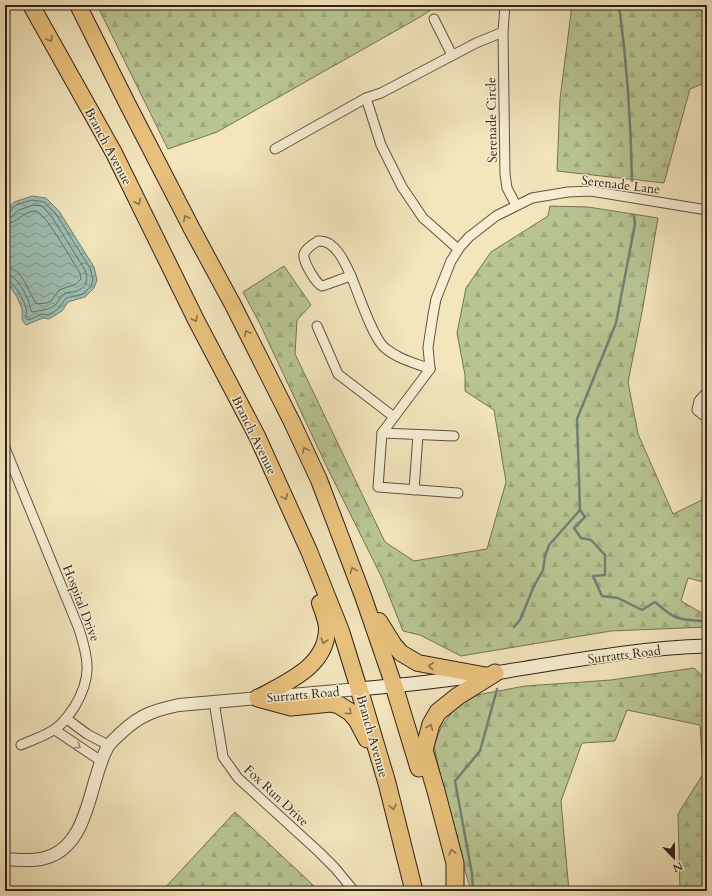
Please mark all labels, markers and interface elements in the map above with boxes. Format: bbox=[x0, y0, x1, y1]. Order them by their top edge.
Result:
one-way arrow bbox=[46, 35, 53, 42]
street label: Serenade Circle bbox=[482, 77, 502, 163]
street label: Branch Avenue bbox=[80, 105, 136, 188]
street label: Serenade Lane bbox=[580, 171, 661, 199]
one-way arrow bbox=[133, 198, 141, 205]
one-way arrow bbox=[184, 215, 191, 222]
one-way arrow bbox=[191, 314, 198, 322]
one-way arrow bbox=[244, 330, 252, 337]
street label: Branch Avenue bbox=[227, 393, 281, 478]
one-way arrow bbox=[301, 446, 309, 453]
one-way arrow bbox=[280, 493, 288, 501]
street label: Hospital Drive bbox=[58, 562, 104, 644]
one-way arrow bbox=[350, 567, 358, 574]
one-way arrow bbox=[320, 638, 329, 645]
street label: Surratts Road bbox=[587, 642, 662, 668]
one-way arrow bbox=[428, 662, 434, 671]
street label: Surratts Road bbox=[266, 683, 340, 707]
street label: Branch Avenue bbox=[352, 693, 392, 780]
one-way arrow bbox=[344, 707, 352, 715]
one-way arrow bbox=[426, 724, 434, 731]
one-way arrow bbox=[74, 741, 81, 748]
street label: Fox Run Drive bbox=[240, 761, 313, 831]
one-way arrow bbox=[388, 803, 397, 810]
north arrow bbox=[654, 838, 694, 878]
one-way arrow bbox=[448, 849, 457, 856]
text: N bbox=[670, 858, 685, 876]

